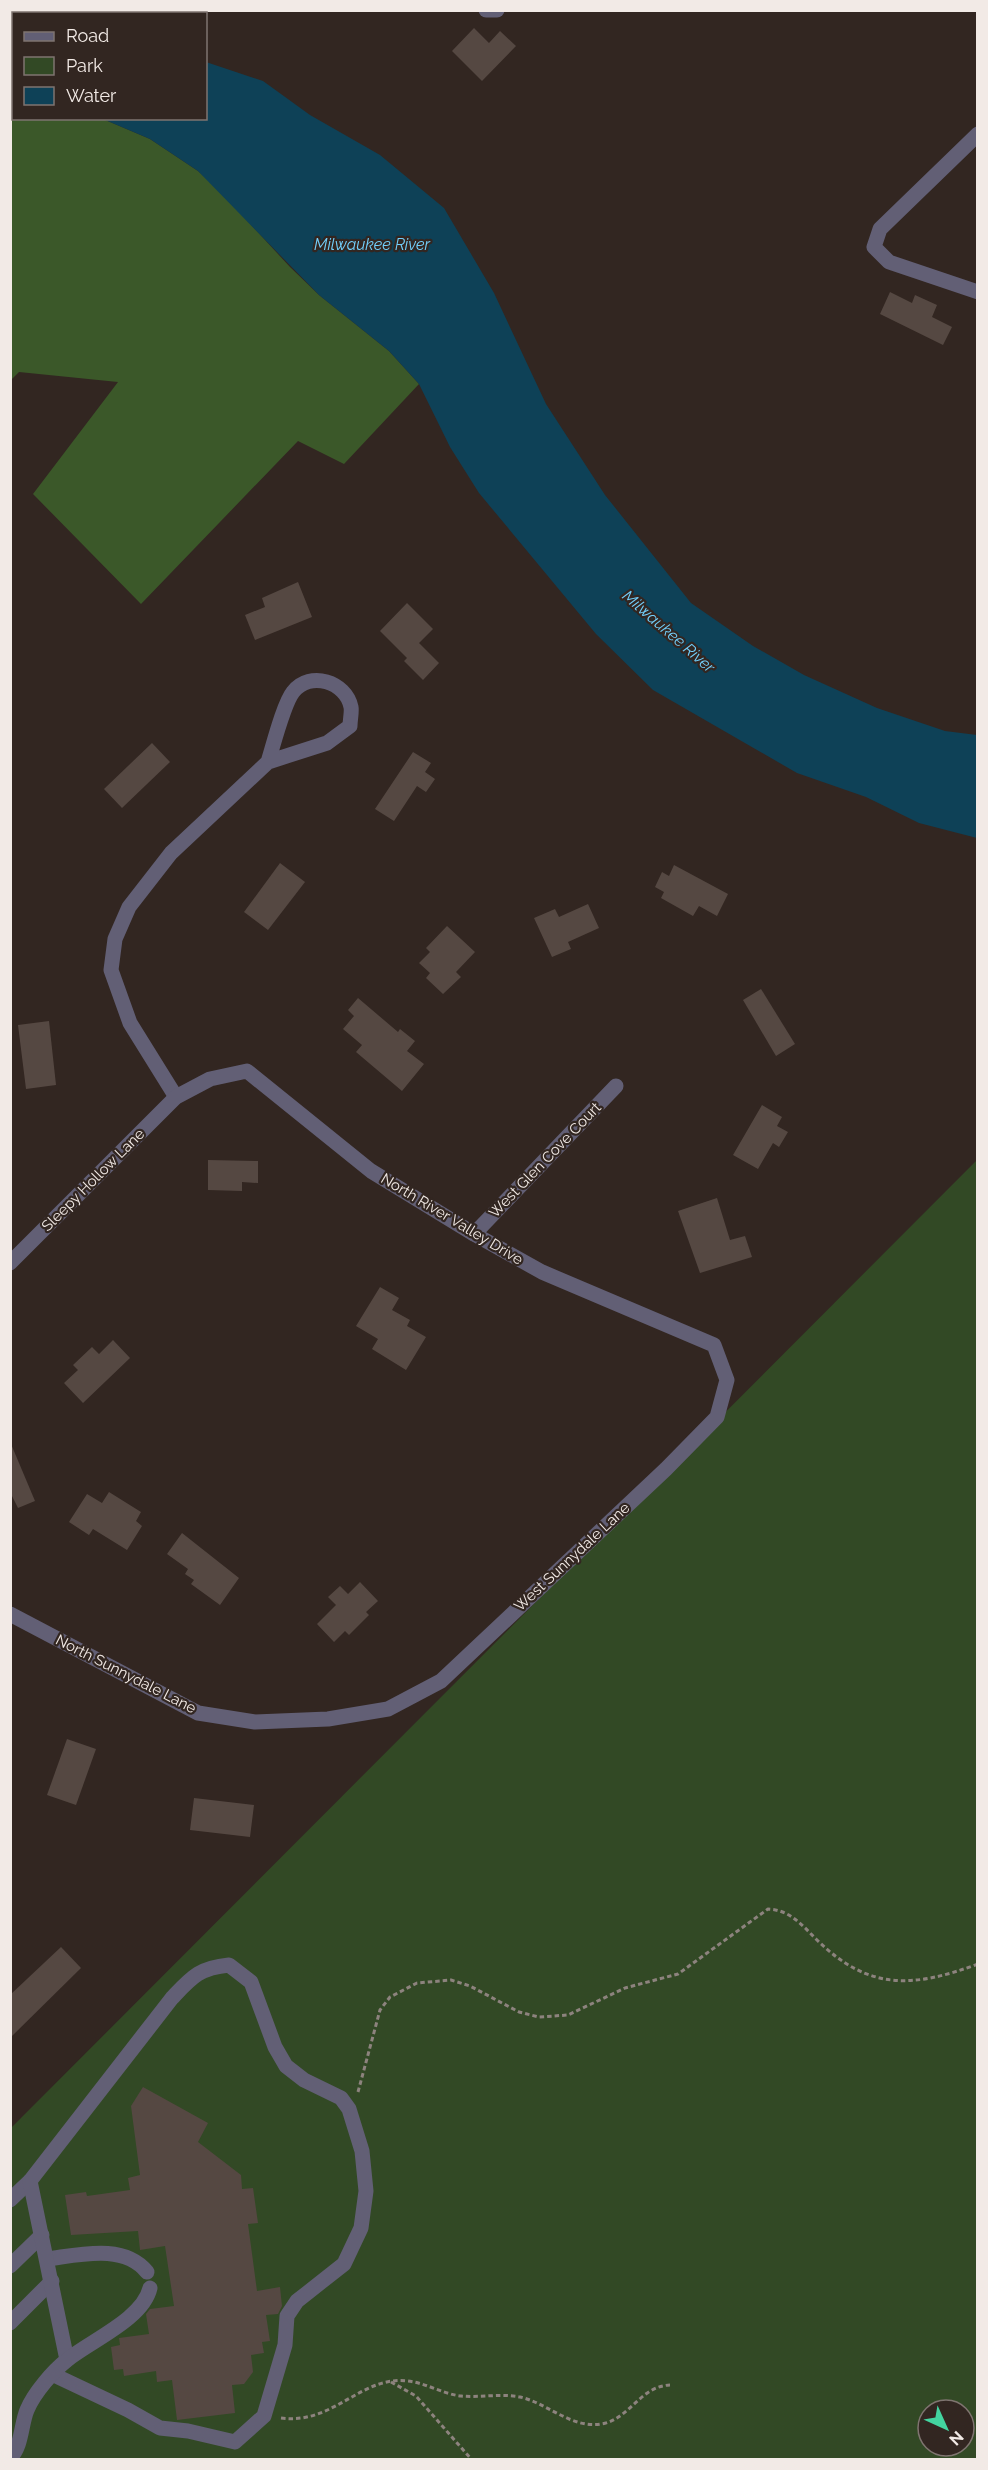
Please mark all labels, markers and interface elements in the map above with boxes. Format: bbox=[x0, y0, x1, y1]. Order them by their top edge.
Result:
legend bbox=[12, 12, 207, 120]
text: Road bbox=[66, 25, 109, 46]
text: Park bbox=[66, 55, 103, 76]
text: Water bbox=[66, 85, 117, 106]
water label: Milwaukee River bbox=[314, 235, 431, 254]
water label: Milwaukee River bbox=[619, 586, 719, 677]
street label: West Glen Cove Court bbox=[485, 1099, 605, 1221]
street label: Sleepy Hollow Lane bbox=[38, 1125, 148, 1235]
street label: North River Valley Drive bbox=[378, 1169, 527, 1269]
street label: West Sunnydale Lane bbox=[510, 1499, 634, 1615]
street label: North Sunnydale Lane bbox=[53, 1631, 199, 1717]
north arrow bbox=[916, 2398, 976, 2458]
text: N bbox=[945, 2427, 967, 2449]

